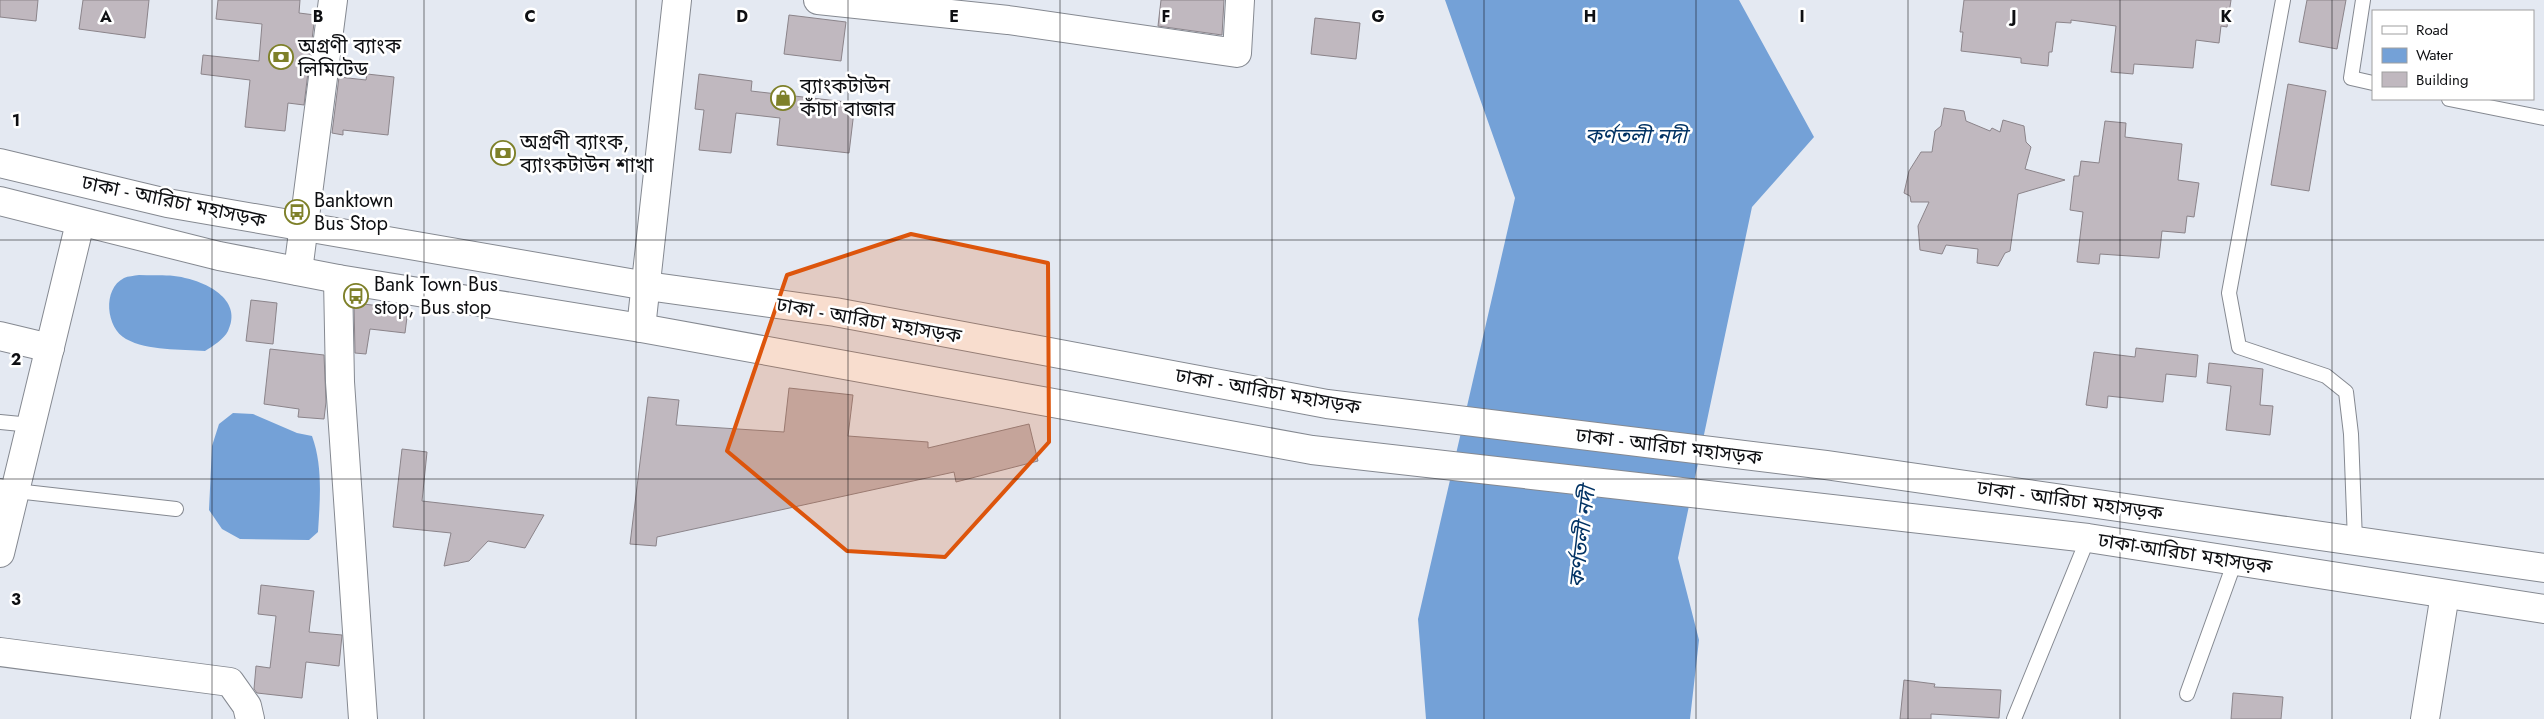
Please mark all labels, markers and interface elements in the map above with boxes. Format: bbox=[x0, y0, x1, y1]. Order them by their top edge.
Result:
text: A bbox=[99, 5, 112, 28]
text: B bbox=[313, 5, 323, 28]
text: C bbox=[524, 5, 536, 28]
text: D bbox=[736, 5, 748, 28]
text: E bbox=[949, 5, 959, 28]
text: F bbox=[1162, 5, 1170, 28]
text: G bbox=[1371, 5, 1385, 28]
text: H bbox=[1584, 5, 1596, 28]
text: I bbox=[1799, 5, 1805, 28]
text: J bbox=[2008, 5, 2017, 28]
text: K bbox=[2220, 5, 2232, 28]
legend bbox=[2372, 10, 2534, 100]
text: Road bbox=[2416, 19, 2448, 41]
place label: অগ্রণী ব্যাংক লিমিটেড bbox=[297, 32, 402, 84]
bank icon: অগ্রণী ব্যাংক লিমিটেড bbox=[268, 44, 294, 70]
text: Water bbox=[2416, 44, 2454, 66]
text: Building bbox=[2416, 69, 2468, 91]
place label: ব্যাংকটাউন কাঁচা বাজার bbox=[799, 72, 896, 124]
shop icon: ব্যাংকটাউন কাঁচা বাজার bbox=[770, 85, 796, 111]
text: 1 bbox=[12, 109, 20, 132]
water label: কর্ণতলী নদী bbox=[1585, 121, 1691, 151]
place label: অগ্রণী ব্যাংক, ব্যাংকটাউন শাখা bbox=[519, 128, 654, 180]
bank icon: অগ্রণী ব্যাংক, ব্যাংকটাউন শাখা bbox=[490, 140, 516, 166]
street label: ঢাকা - আরিচা মহাসড়ক bbox=[78, 168, 269, 235]
place label: Banktown Bus Stop bbox=[314, 186, 394, 238]
bus stop icon: Banktown Bus Stop bbox=[284, 199, 310, 225]
place label: Bank Town Bus stop, Bus stop bbox=[374, 270, 498, 322]
bus stop icon: Bank Town Bus stop, Bus stop bbox=[343, 283, 369, 309]
street label: ঢাকা - আরিচা মহাসড়ক bbox=[773, 290, 965, 351]
text: 2 bbox=[11, 348, 21, 371]
street label: ঢাকা - আরিচা মহাসড়ক bbox=[1172, 361, 1364, 422]
street label: ঢাকা - আরিচা মহাসড়ক bbox=[1573, 421, 1765, 472]
street label: ঢাকা - আরিচা মহাসড়ক bbox=[1974, 473, 2166, 528]
water label: কর্ণতলী নদী bbox=[1561, 480, 1604, 589]
street label: ঢাকা-আরিচা মহাসড়ক bbox=[2095, 525, 2275, 582]
text: 3 bbox=[11, 588, 21, 611]

